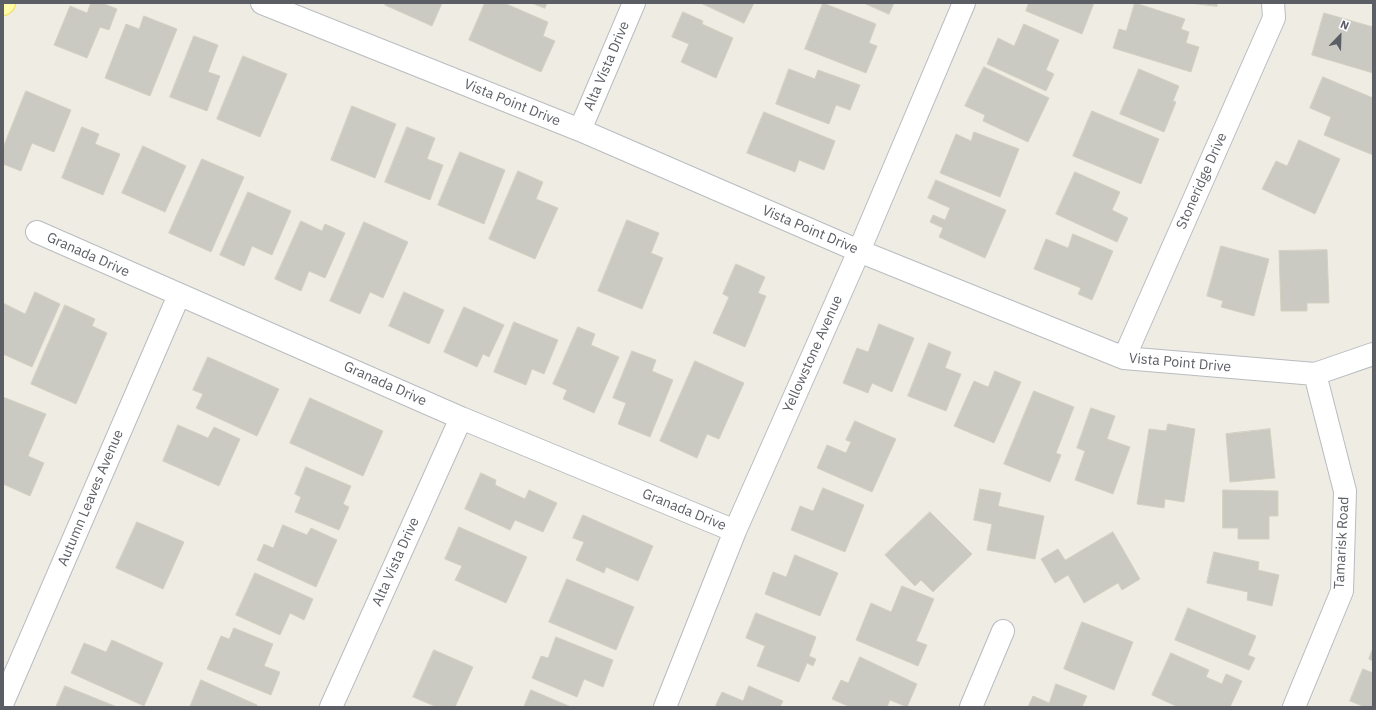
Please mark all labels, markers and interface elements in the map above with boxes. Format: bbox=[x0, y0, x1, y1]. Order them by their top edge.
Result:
north arrow bbox=[1320, 16, 1360, 56]
text: N bbox=[1338, 17, 1351, 33]
street label: Alta Vista Drive bbox=[581, 19, 633, 113]
street label: Vista Point Drive bbox=[461, 76, 563, 130]
street label: Stoneridge Drive bbox=[1173, 130, 1231, 232]
street label: Vista Point Drive bbox=[759, 202, 861, 258]
street label: Granada Drive bbox=[44, 229, 132, 281]
street label: Yellowstone Avenue bbox=[780, 293, 846, 415]
street label: Vista Point Drive bbox=[1128, 350, 1232, 376]
street label: Granada Drive bbox=[341, 358, 429, 410]
street label: Autumn Leaves Avenue bbox=[55, 427, 127, 569]
street label: Granada Drive bbox=[640, 486, 728, 534]
street label: Tamarisk Road bbox=[1331, 496, 1353, 590]
street label: Alta Vista Drive bbox=[369, 515, 423, 609]

